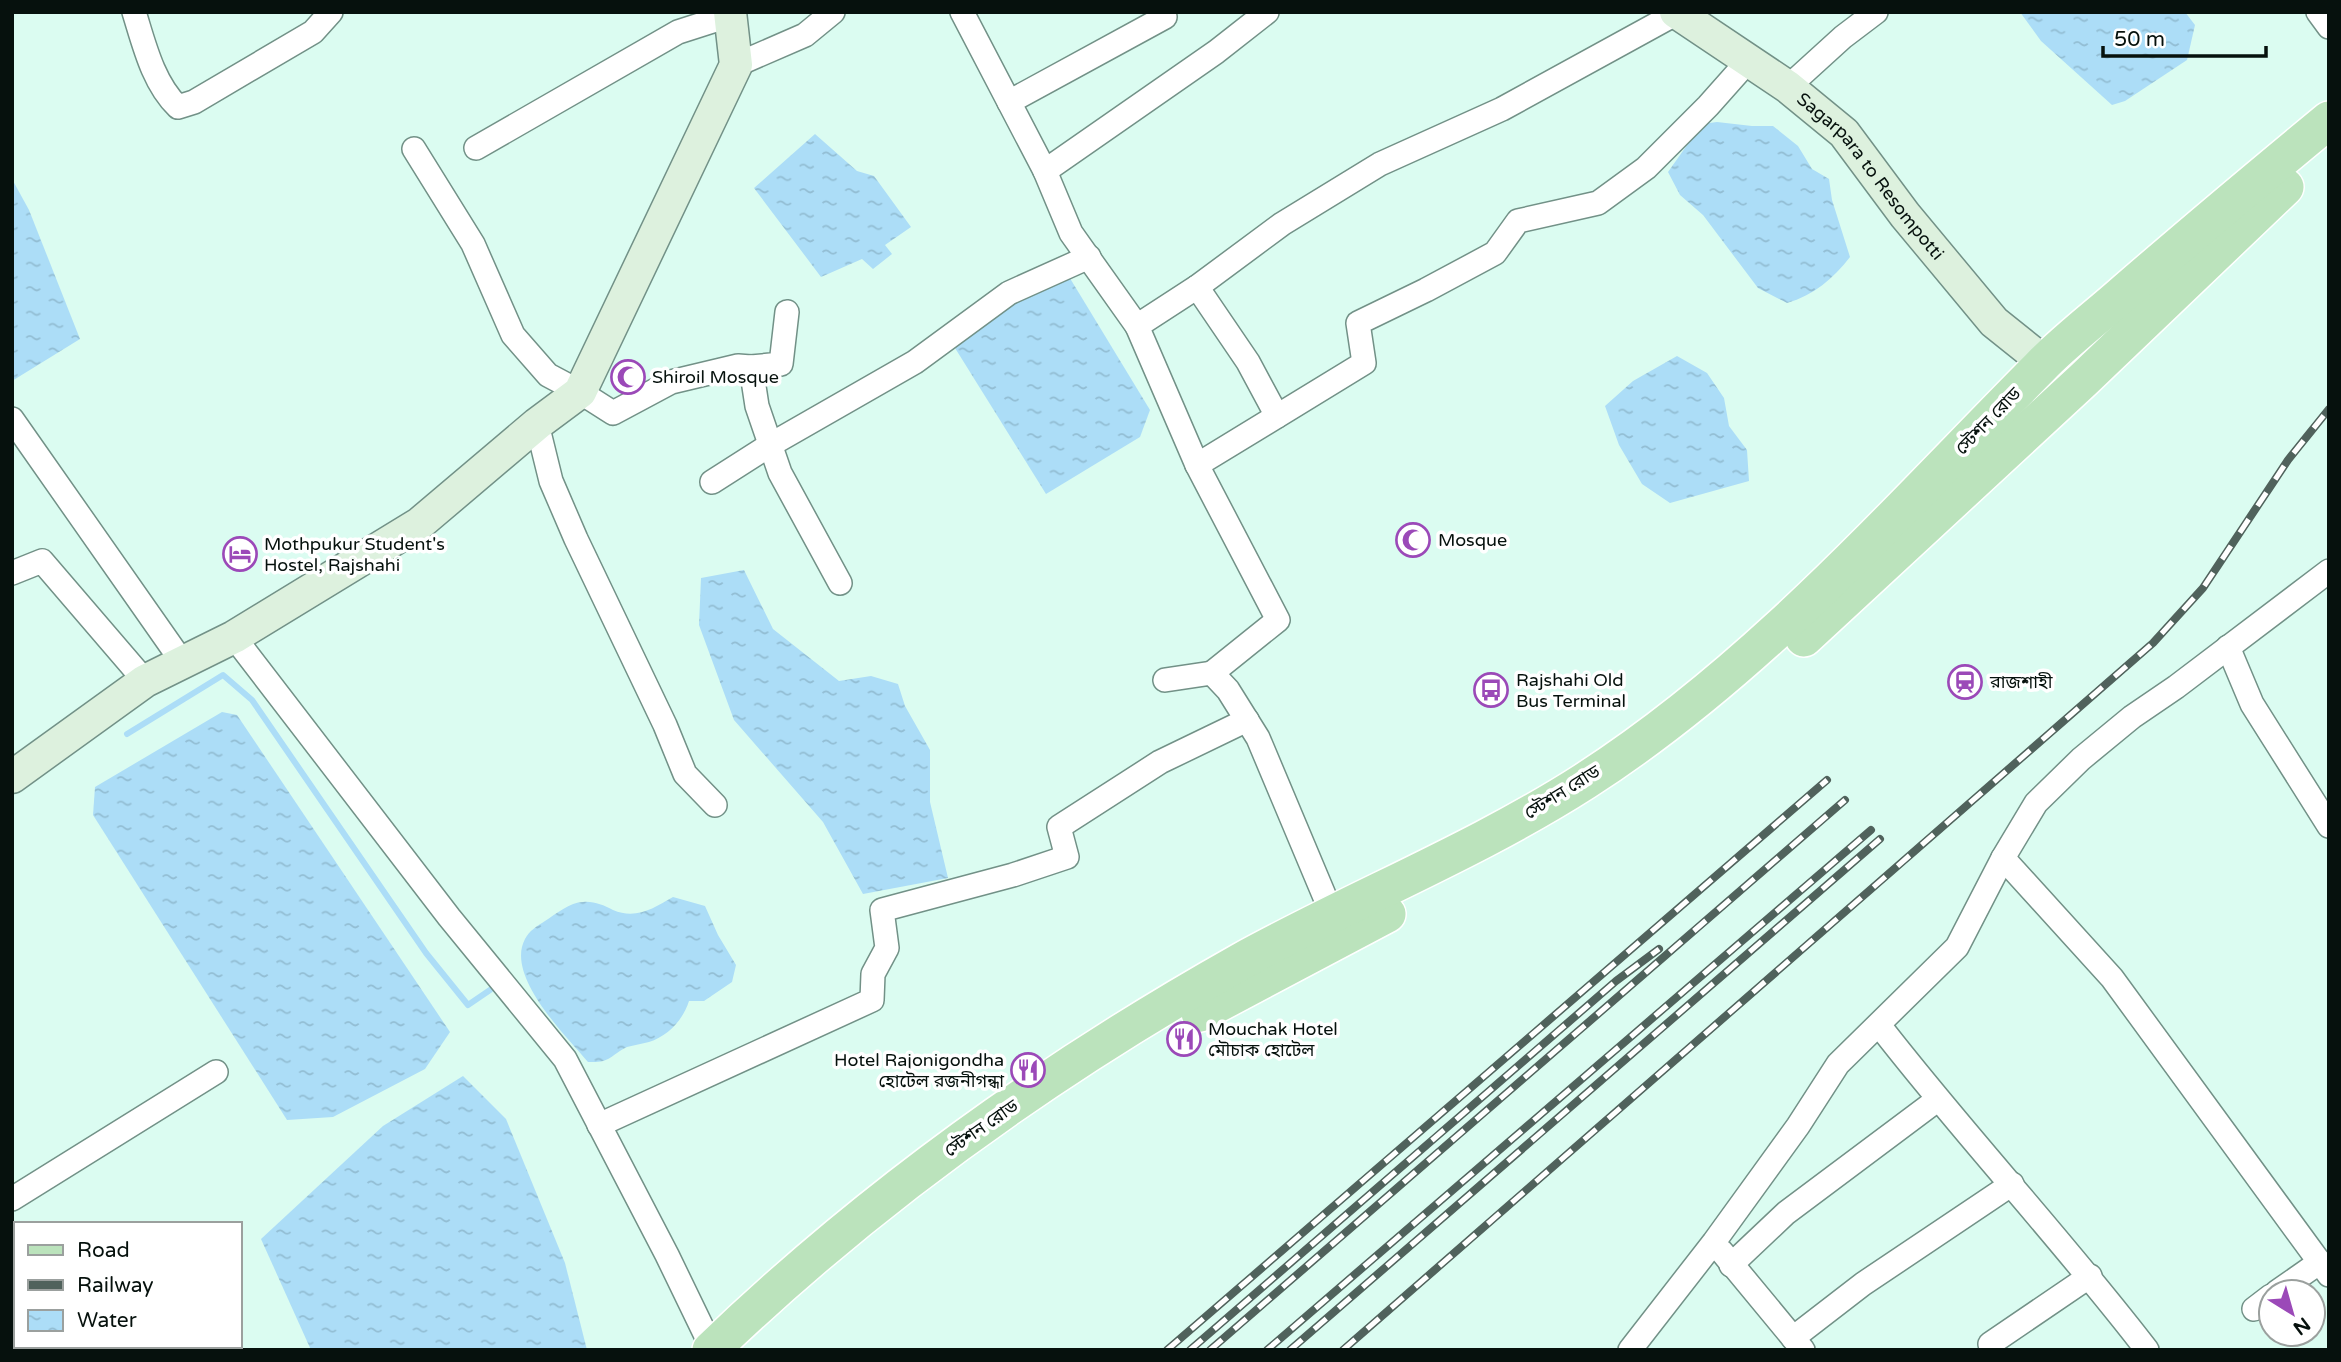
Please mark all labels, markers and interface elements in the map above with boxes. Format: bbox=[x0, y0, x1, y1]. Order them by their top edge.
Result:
scale bar bbox=[2103, 14, 2266, 58]
text: 50 m bbox=[2114, 27, 2165, 52]
street label: Sagarpara to Resompotti bbox=[1792, 88, 1949, 264]
mosque icon: Shiroil Mosque bbox=[609, 358, 647, 396]
place label: Shiroil Mosque bbox=[652, 366, 779, 388]
street label: স্টেশন রোড bbox=[1950, 383, 2026, 459]
mosque icon: Mosque bbox=[1394, 521, 1432, 559]
place label: Mosque bbox=[1438, 529, 1507, 551]
place label: Mothpukur Student's Hostel, Rajshahi bbox=[264, 533, 445, 576]
hotel icon: Mothpukur Student's Hostel, Rajshahi bbox=[221, 535, 259, 573]
station icon: রাজশাহী bbox=[1946, 663, 1984, 701]
place label: Rajshahi Old Bus Terminal bbox=[1516, 669, 1626, 712]
bus stop icon: Rajshahi Old Bus Terminal bbox=[1472, 671, 1510, 709]
place label: রাজশাহী bbox=[1989, 671, 2053, 693]
street label: স্টেশন রোড bbox=[1520, 760, 1604, 824]
place label: Mouchak Hotel মৌচাক হোটেল bbox=[1208, 1018, 1338, 1061]
restaurant icon: Mouchak Hotel মৌচাক হোটেল bbox=[1165, 1020, 1203, 1058]
place label: Hotel Rajonigondha হোটেল রজনীগন্ধা bbox=[834, 1049, 1004, 1092]
restaurant icon: Hotel Rajonigondha হোটেল রজনীগন্ধা bbox=[1009, 1051, 1047, 1089]
street label: স্টেশন রোড bbox=[940, 1094, 1022, 1161]
legend bbox=[14, 1222, 242, 1348]
text: Road bbox=[77, 1238, 130, 1263]
text: Railway bbox=[77, 1273, 154, 1298]
north arrow bbox=[2257, 1278, 2327, 1348]
text: Water bbox=[77, 1308, 137, 1333]
text: N bbox=[2289, 1312, 2314, 1339]

